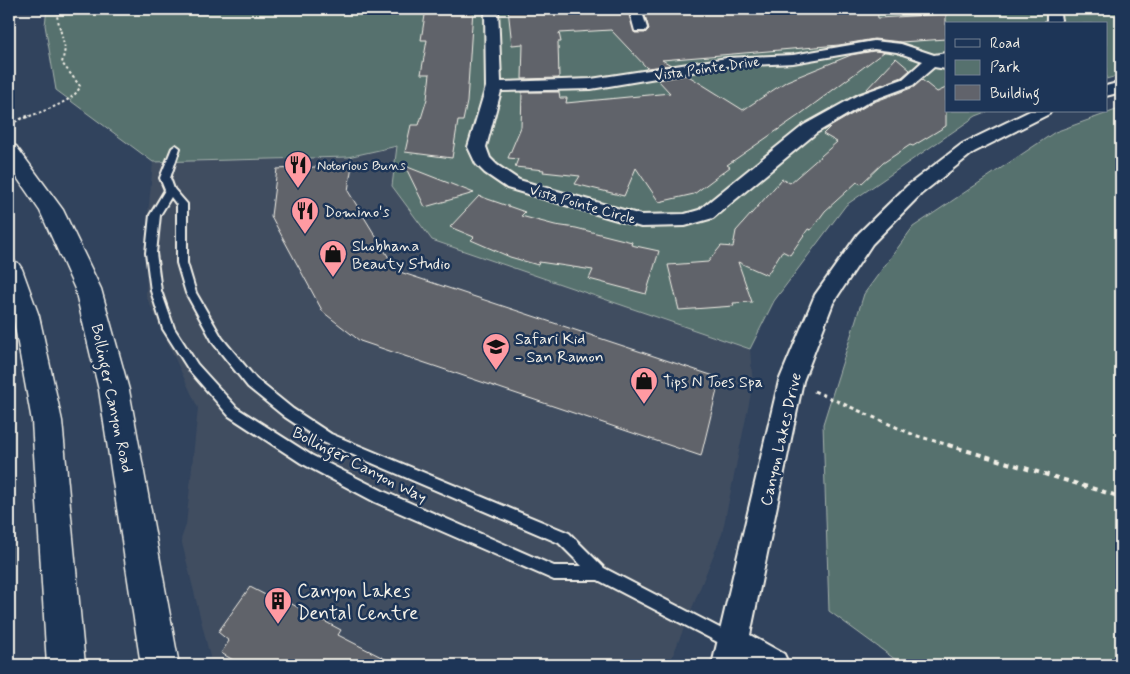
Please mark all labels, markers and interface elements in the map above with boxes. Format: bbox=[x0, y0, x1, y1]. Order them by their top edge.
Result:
legend bbox=[945, 22, 1108, 112]
text: Road bbox=[990, 34, 1020, 54]
street label: Vista Pointe Drive bbox=[653, 53, 761, 85]
text: Park bbox=[990, 58, 1020, 78]
text: Building bbox=[990, 84, 1040, 105]
restaurant icon: Notorious Buns bbox=[283, 150, 313, 189]
place label: Notorious Buns bbox=[317, 157, 406, 175]
street label: Vista Pointe Circle bbox=[527, 181, 638, 229]
restaurant icon: Domino's bbox=[290, 196, 320, 235]
place label: Domino's bbox=[324, 202, 390, 223]
place label: Shobhana Beauty Studio bbox=[352, 236, 450, 275]
shop icon: Shobhana Beauty Studio bbox=[318, 239, 348, 278]
street label: Bollinger Canyon Road bbox=[85, 322, 138, 475]
place label: Safari Kid - San Ramon bbox=[515, 329, 604, 368]
school or university icon: Safari Kid - San Ramon bbox=[481, 332, 511, 371]
shop icon: Tips N Toes Spa bbox=[629, 366, 659, 405]
street label: Canyon Lakes Drive bbox=[756, 371, 807, 508]
place label: Tips N Toes Spa bbox=[663, 372, 763, 393]
street label: Bollinger Canyon Way bbox=[288, 422, 430, 509]
place label: Canyon Lakes Dental Centre bbox=[297, 579, 418, 626]
building icon: Canyon Lakes Dental Centre bbox=[263, 586, 293, 625]

